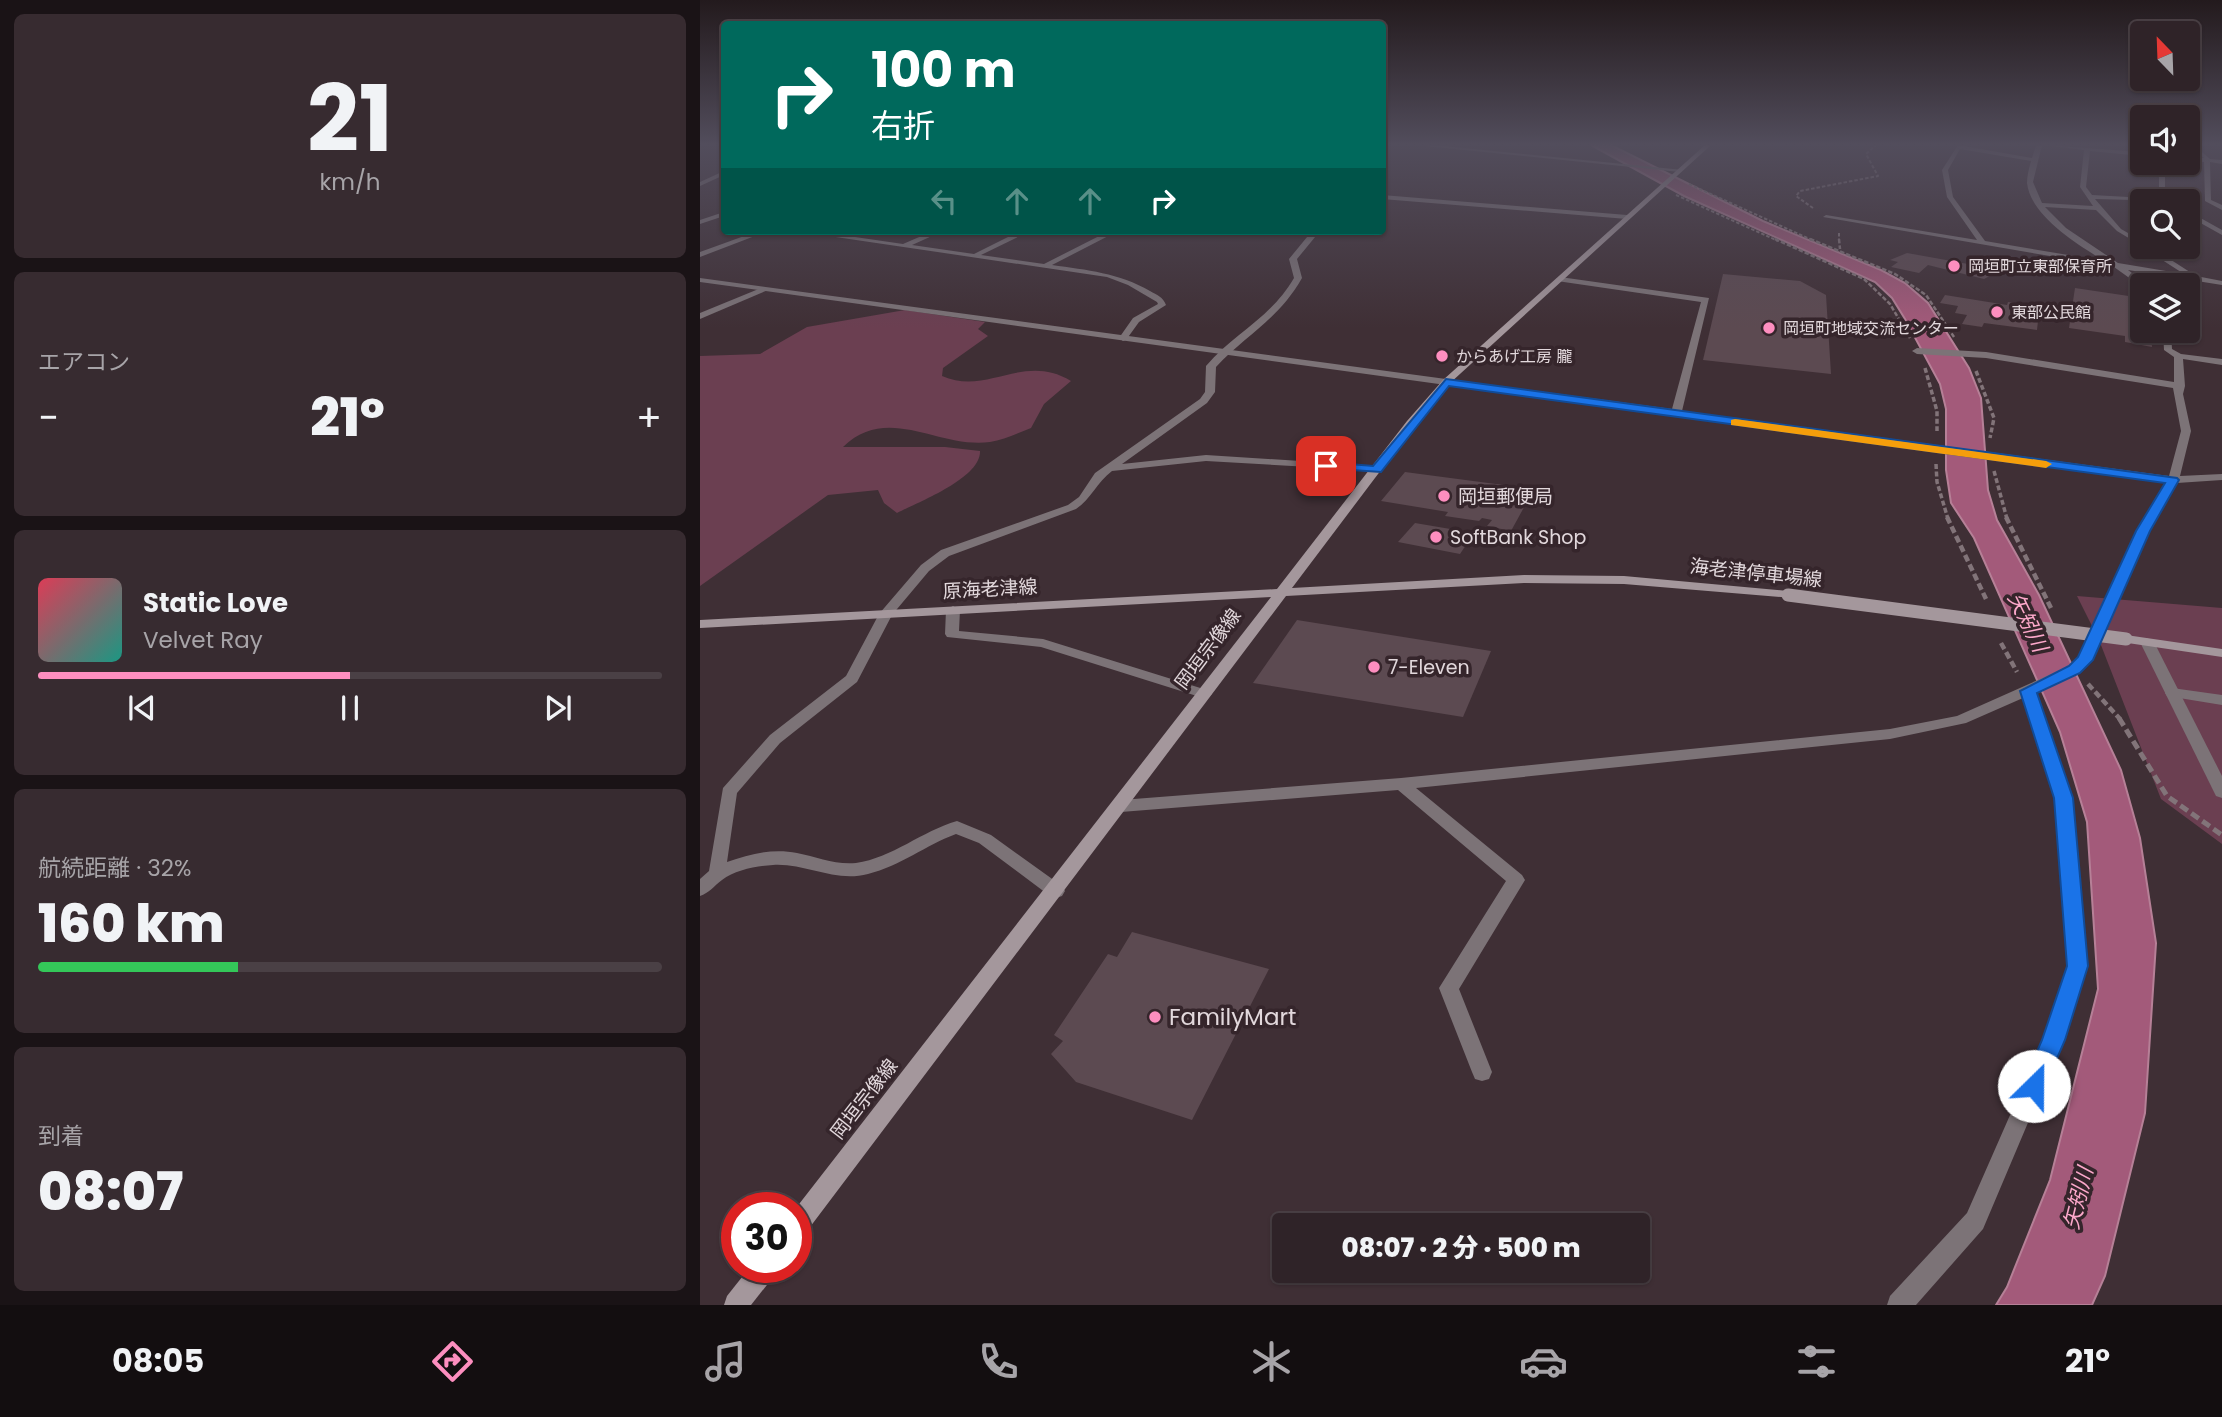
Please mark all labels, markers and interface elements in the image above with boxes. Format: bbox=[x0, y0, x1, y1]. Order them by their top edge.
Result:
north arrow bbox=[2130, 21, 2200, 91]
map controls bbox=[2130, 21, 2200, 343]
text: 100 m bbox=[871, 36, 1016, 104]
icon: right bbox=[756, 49, 847, 140]
text: 21 bbox=[307, 55, 393, 183]
text: 右折 bbox=[871, 103, 935, 148]
button: sound bbox=[2130, 105, 2200, 175]
text: km/h bbox=[319, 166, 381, 198]
icon: left bbox=[925, 182, 963, 220]
icon: ahead bbox=[998, 182, 1036, 220]
icon: ahead bbox=[1071, 182, 1109, 220]
icon: right bbox=[1144, 182, 1182, 220]
button: search bbox=[2130, 189, 2200, 259]
place label: 岡垣町立東部保育所 bbox=[1968, 255, 2112, 278]
marker: 岡垣町立東部保育所 bbox=[1946, 258, 1962, 274]
button: layers bbox=[2130, 273, 2200, 343]
place label: 東部公民館 bbox=[2011, 301, 2091, 324]
marker: 東部公民館 bbox=[1989, 304, 2005, 320]
place label: 岡垣町地域交流センター bbox=[1783, 317, 1959, 340]
marker: 岡垣町地域交流センター bbox=[1761, 320, 1777, 336]
place label: からあげ工房 朧 bbox=[1456, 345, 1572, 368]
text: エアコン bbox=[38, 346, 130, 378]
marker: からあげ工房 朧 bbox=[1434, 348, 1450, 364]
text: 21° bbox=[310, 381, 385, 454]
text: − bbox=[38, 391, 59, 444]
text: + bbox=[636, 391, 662, 444]
pin bbox=[1296, 436, 1356, 496]
icon: arrive bbox=[1307, 447, 1345, 485]
place label: 岡垣郵便局 bbox=[1458, 483, 1553, 510]
marker: 岡垣郵便局 bbox=[1436, 488, 1452, 504]
place label: SoftBank Shop bbox=[1450, 524, 1586, 551]
marker: SoftBank Shop bbox=[1428, 529, 1444, 545]
street label: 海老津停車場線 bbox=[1688, 553, 1824, 593]
street label: 原海老津線 bbox=[942, 573, 1038, 605]
text: Static Love bbox=[143, 585, 288, 621]
water label: 矢矧川 bbox=[2001, 587, 2056, 658]
street label: 岡垣宗像線 bbox=[1169, 603, 1247, 695]
text: Velvet Ray bbox=[143, 624, 263, 656]
place label: 7-Eleven bbox=[1388, 654, 1470, 681]
marker: 7-Eleven bbox=[1366, 659, 1382, 675]
icon: previous bbox=[123, 689, 161, 727]
icon: pause bbox=[331, 689, 369, 727]
icon: next bbox=[539, 689, 577, 727]
text: 航続距離 · 32% bbox=[38, 852, 191, 884]
text: 160 km bbox=[38, 887, 224, 960]
place label: FamilyMart bbox=[1169, 1001, 1296, 1033]
marker: FamilyMart bbox=[1147, 1009, 1163, 1025]
position arrow bbox=[1997, 1049, 2071, 1123]
street label: 岡垣宗像線 bbox=[824, 1053, 904, 1145]
text: 到着 bbox=[38, 1120, 84, 1152]
text: 08:07 bbox=[38, 1155, 183, 1228]
water label: 矢矧川 bbox=[2056, 1162, 2100, 1232]
speed limit sign: 30 bbox=[721, 1192, 812, 1283]
text: 08:07 · 2 分 · 500 m bbox=[1342, 1230, 1580, 1266]
icon: directions bbox=[428, 1337, 477, 1386]
icon: music bbox=[701, 1337, 750, 1386]
icon: phone bbox=[974, 1337, 1023, 1386]
icon: climate bbox=[1247, 1337, 1296, 1386]
icon: car bbox=[1519, 1337, 1568, 1386]
icon: filters bbox=[1792, 1337, 1841, 1386]
text: 08:05 bbox=[112, 1338, 204, 1383]
text: 21° bbox=[2065, 1338, 2110, 1383]

